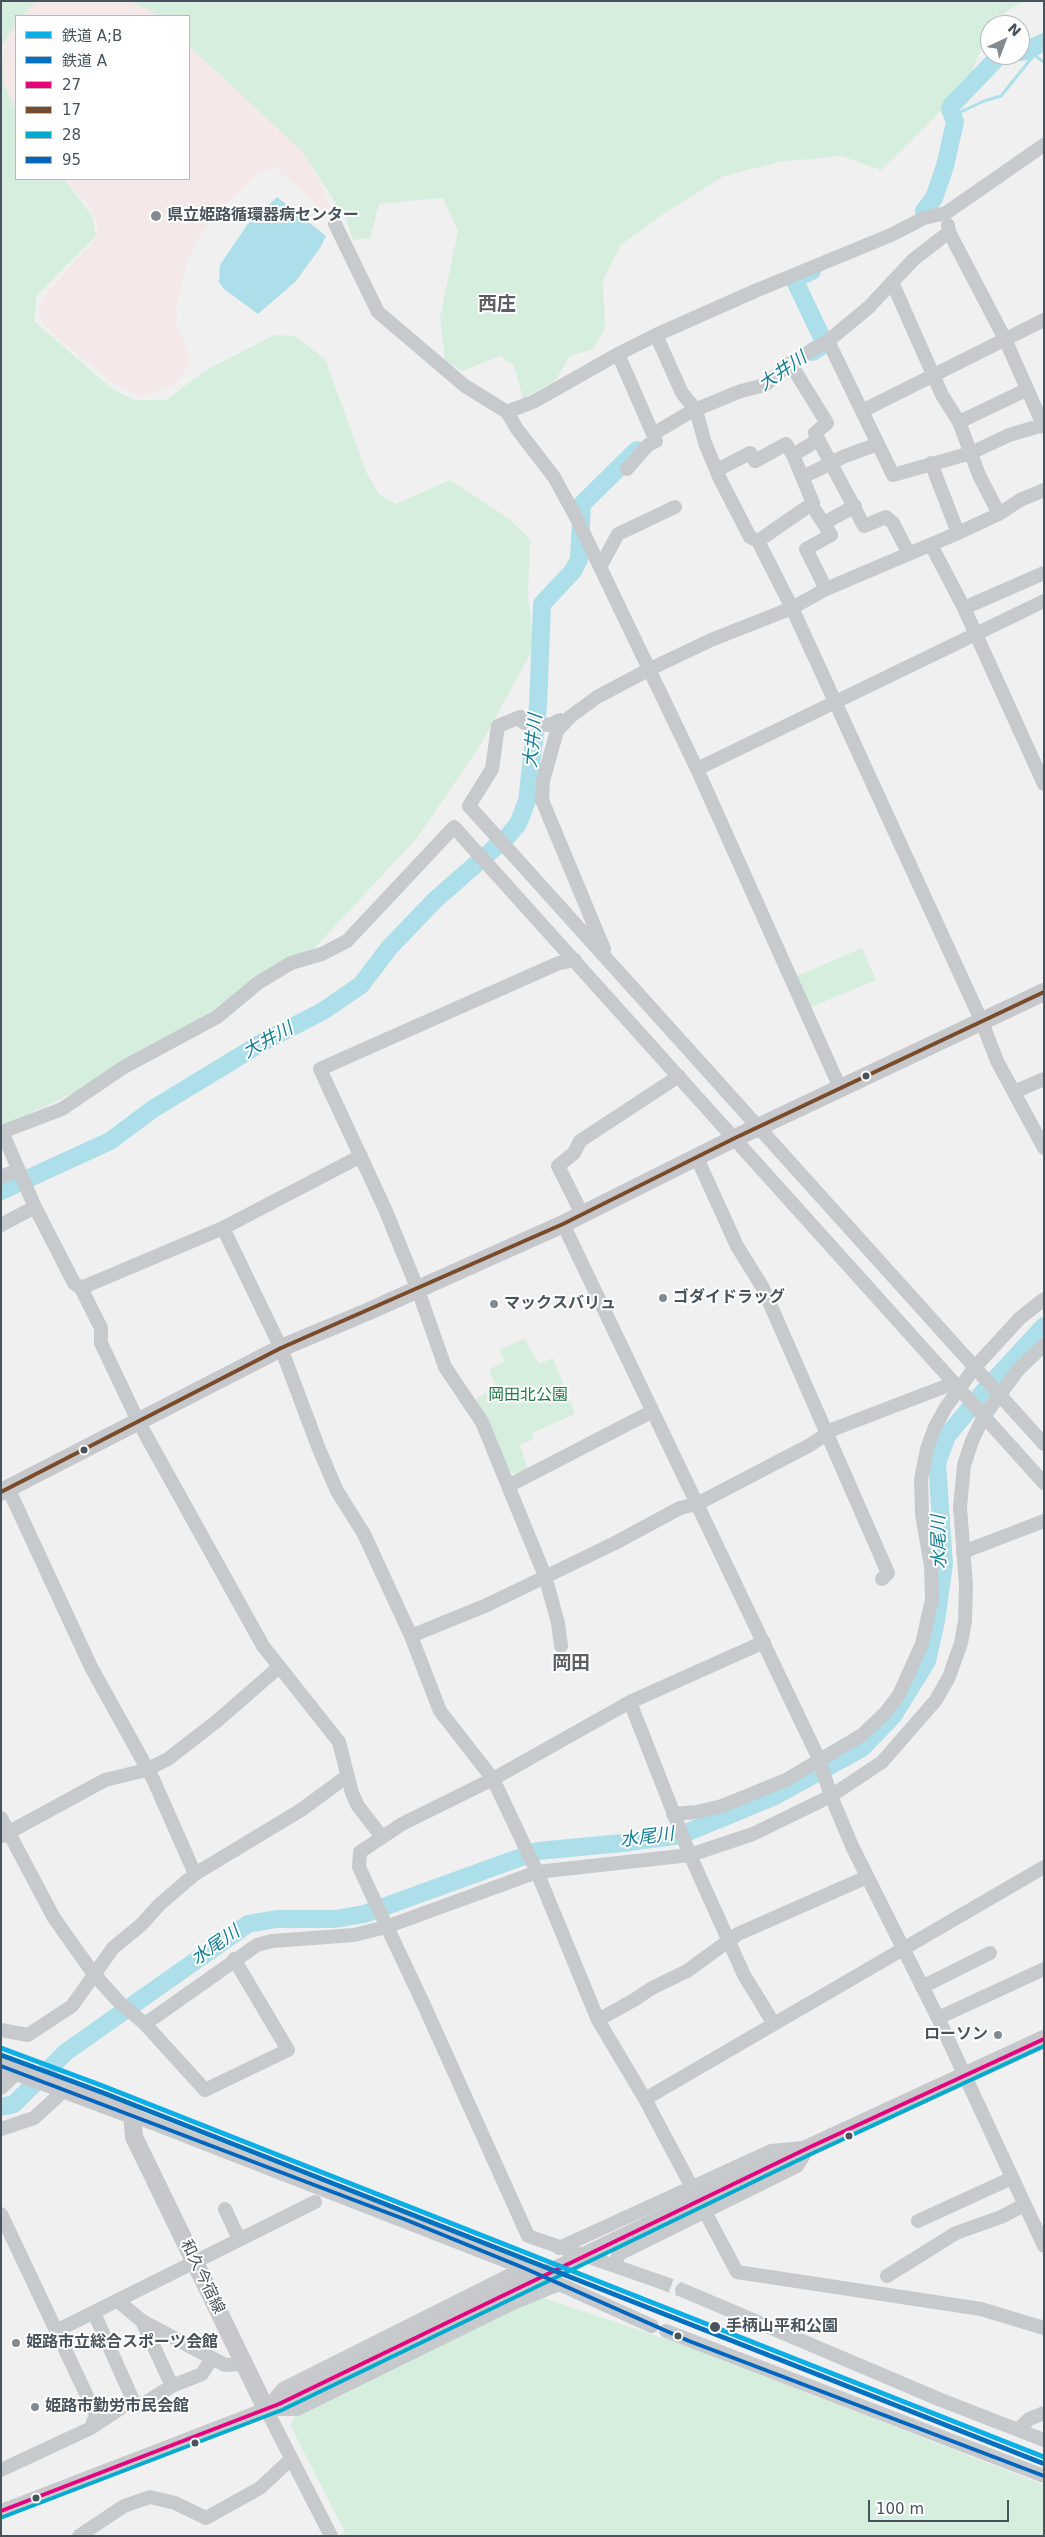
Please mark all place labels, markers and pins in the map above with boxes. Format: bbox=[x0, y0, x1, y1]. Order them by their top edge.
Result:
place label: 県立姫路循環器病センター bbox=[167, 206, 359, 226]
marker: 県立姫路循環器病センター bbox=[149, 209, 163, 223]
unlabelled marker bbox=[861, 1071, 871, 1081]
place label: ゴダイドラッグ bbox=[673, 1288, 785, 1308]
marker: ゴダイドラッグ bbox=[657, 1292, 669, 1304]
place label: マックスバリュ bbox=[504, 1294, 616, 1314]
marker: マックスバリュ bbox=[488, 1298, 500, 1310]
unlabelled marker bbox=[79, 1445, 89, 1455]
place label: ローソン bbox=[924, 2025, 988, 2045]
marker: ローソン bbox=[992, 2029, 1004, 2041]
unlabelled marker bbox=[844, 2131, 854, 2141]
place label: 手柄山平和公園 bbox=[726, 2317, 838, 2337]
marker: 手柄山平和公園 bbox=[708, 2320, 722, 2334]
unlabelled marker bbox=[673, 2331, 683, 2341]
place label: 姫路市立総合スポーツ会館 bbox=[26, 2333, 218, 2353]
marker: 姫路市立総合スポーツ会館 bbox=[10, 2337, 22, 2349]
place label: 姫路市勤労市民会館 bbox=[45, 2397, 189, 2417]
marker: 姫路市勤労市民会館 bbox=[29, 2401, 41, 2413]
unlabelled marker bbox=[190, 2438, 200, 2448]
unlabelled marker bbox=[31, 2493, 41, 2503]

